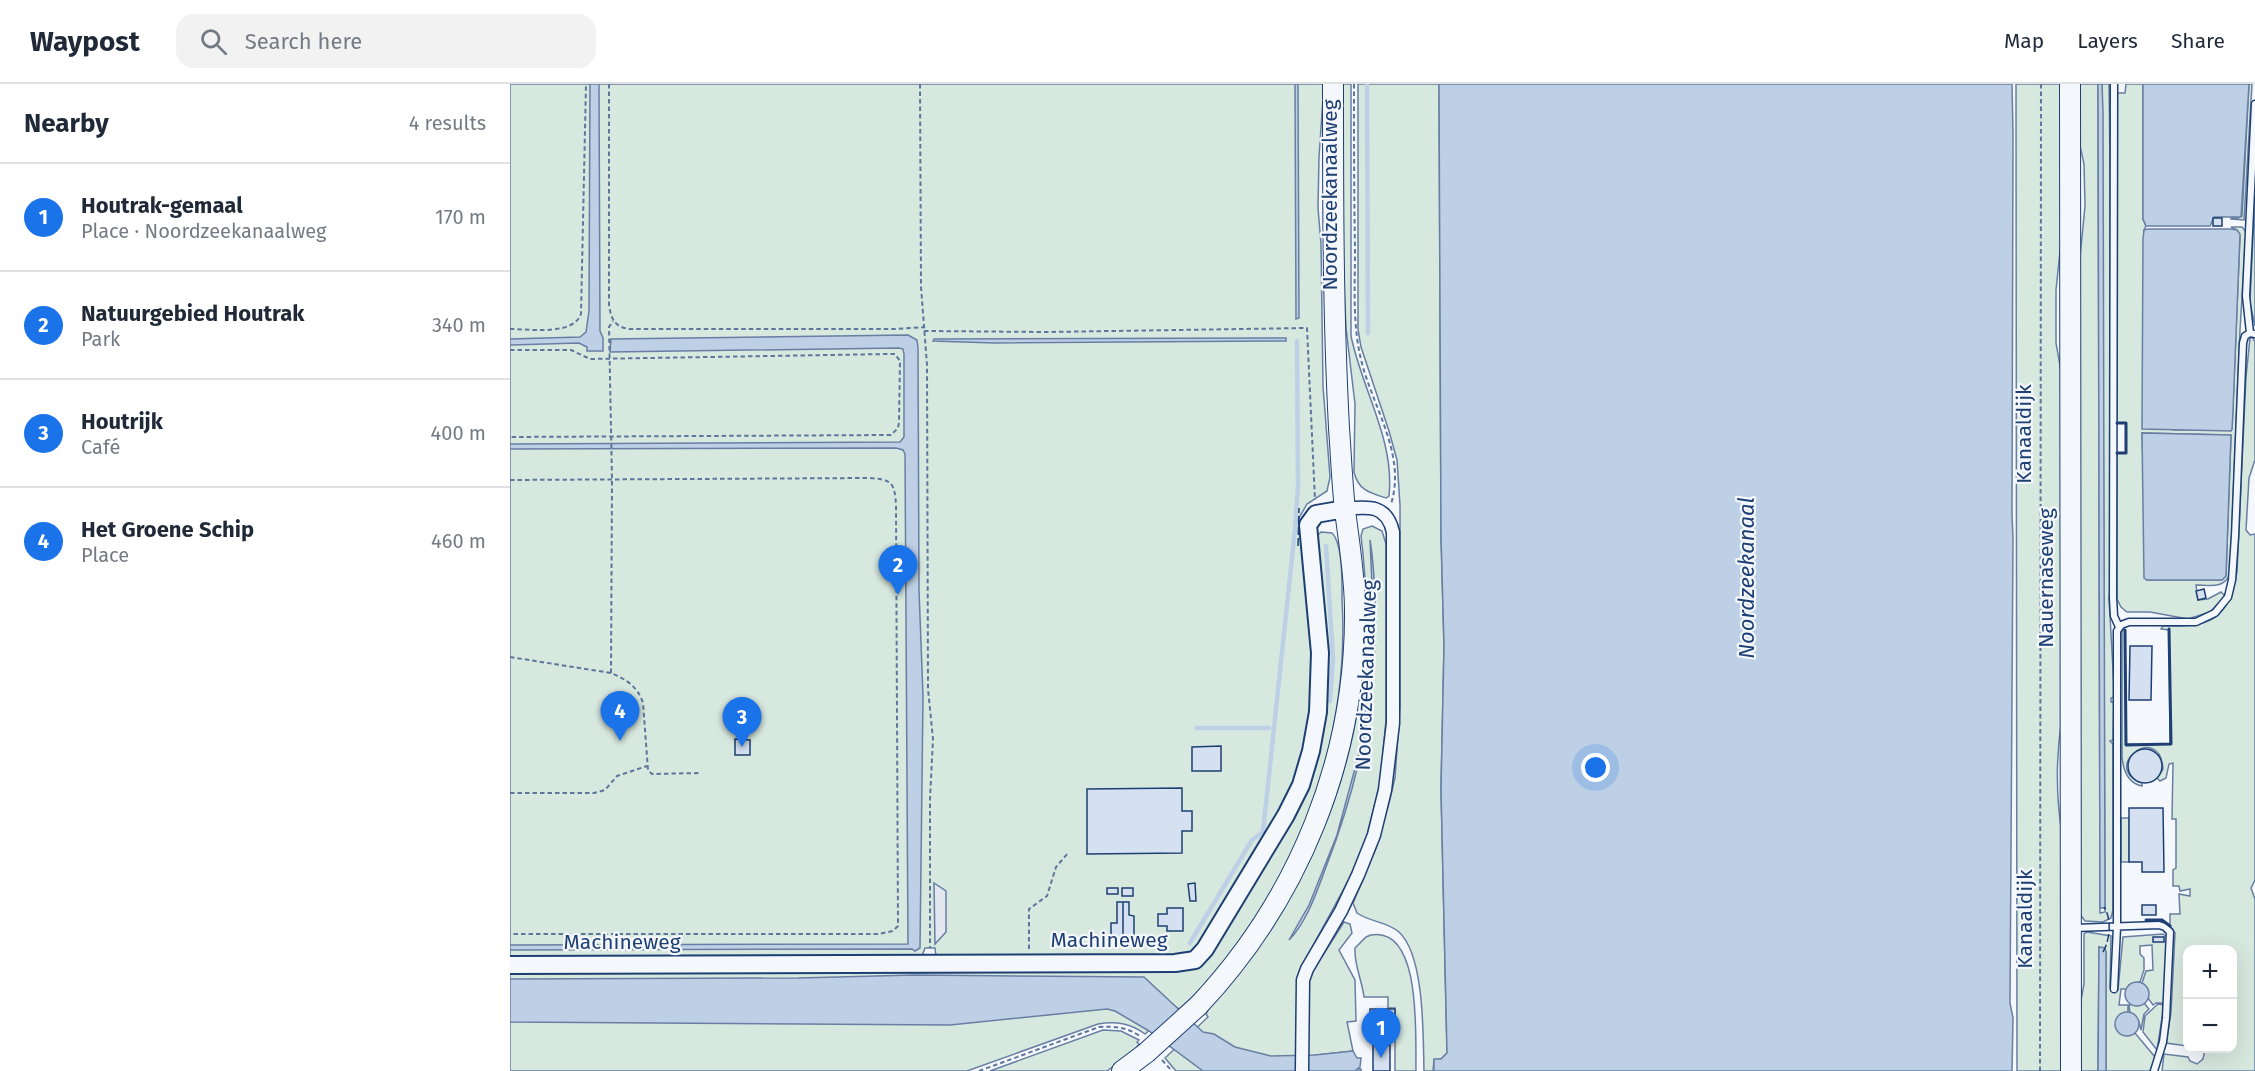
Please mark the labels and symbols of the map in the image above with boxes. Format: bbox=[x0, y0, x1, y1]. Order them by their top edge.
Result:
street label: Noordzeekanaalweg bbox=[1317, 99, 1343, 291]
street label: Kanaaldijk bbox=[2011, 384, 2037, 484]
water label: Noordzeekanaal bbox=[1733, 497, 1760, 659]
street label: Nauernaseweg bbox=[2033, 508, 2059, 648]
pin: 2 bbox=[878, 546, 918, 595]
street label: Noordzeekanaalweg bbox=[1350, 579, 1382, 771]
pin: 4 bbox=[600, 692, 640, 741]
pin: 3 bbox=[722, 698, 762, 747]
your location bbox=[1581, 753, 1610, 782]
street label: Kanaaldijk bbox=[2012, 869, 2038, 969]
street label: Machineweg bbox=[1050, 927, 1168, 953]
street label: Machineweg bbox=[563, 929, 681, 955]
pin: 1 bbox=[1362, 1008, 1400, 1058]

